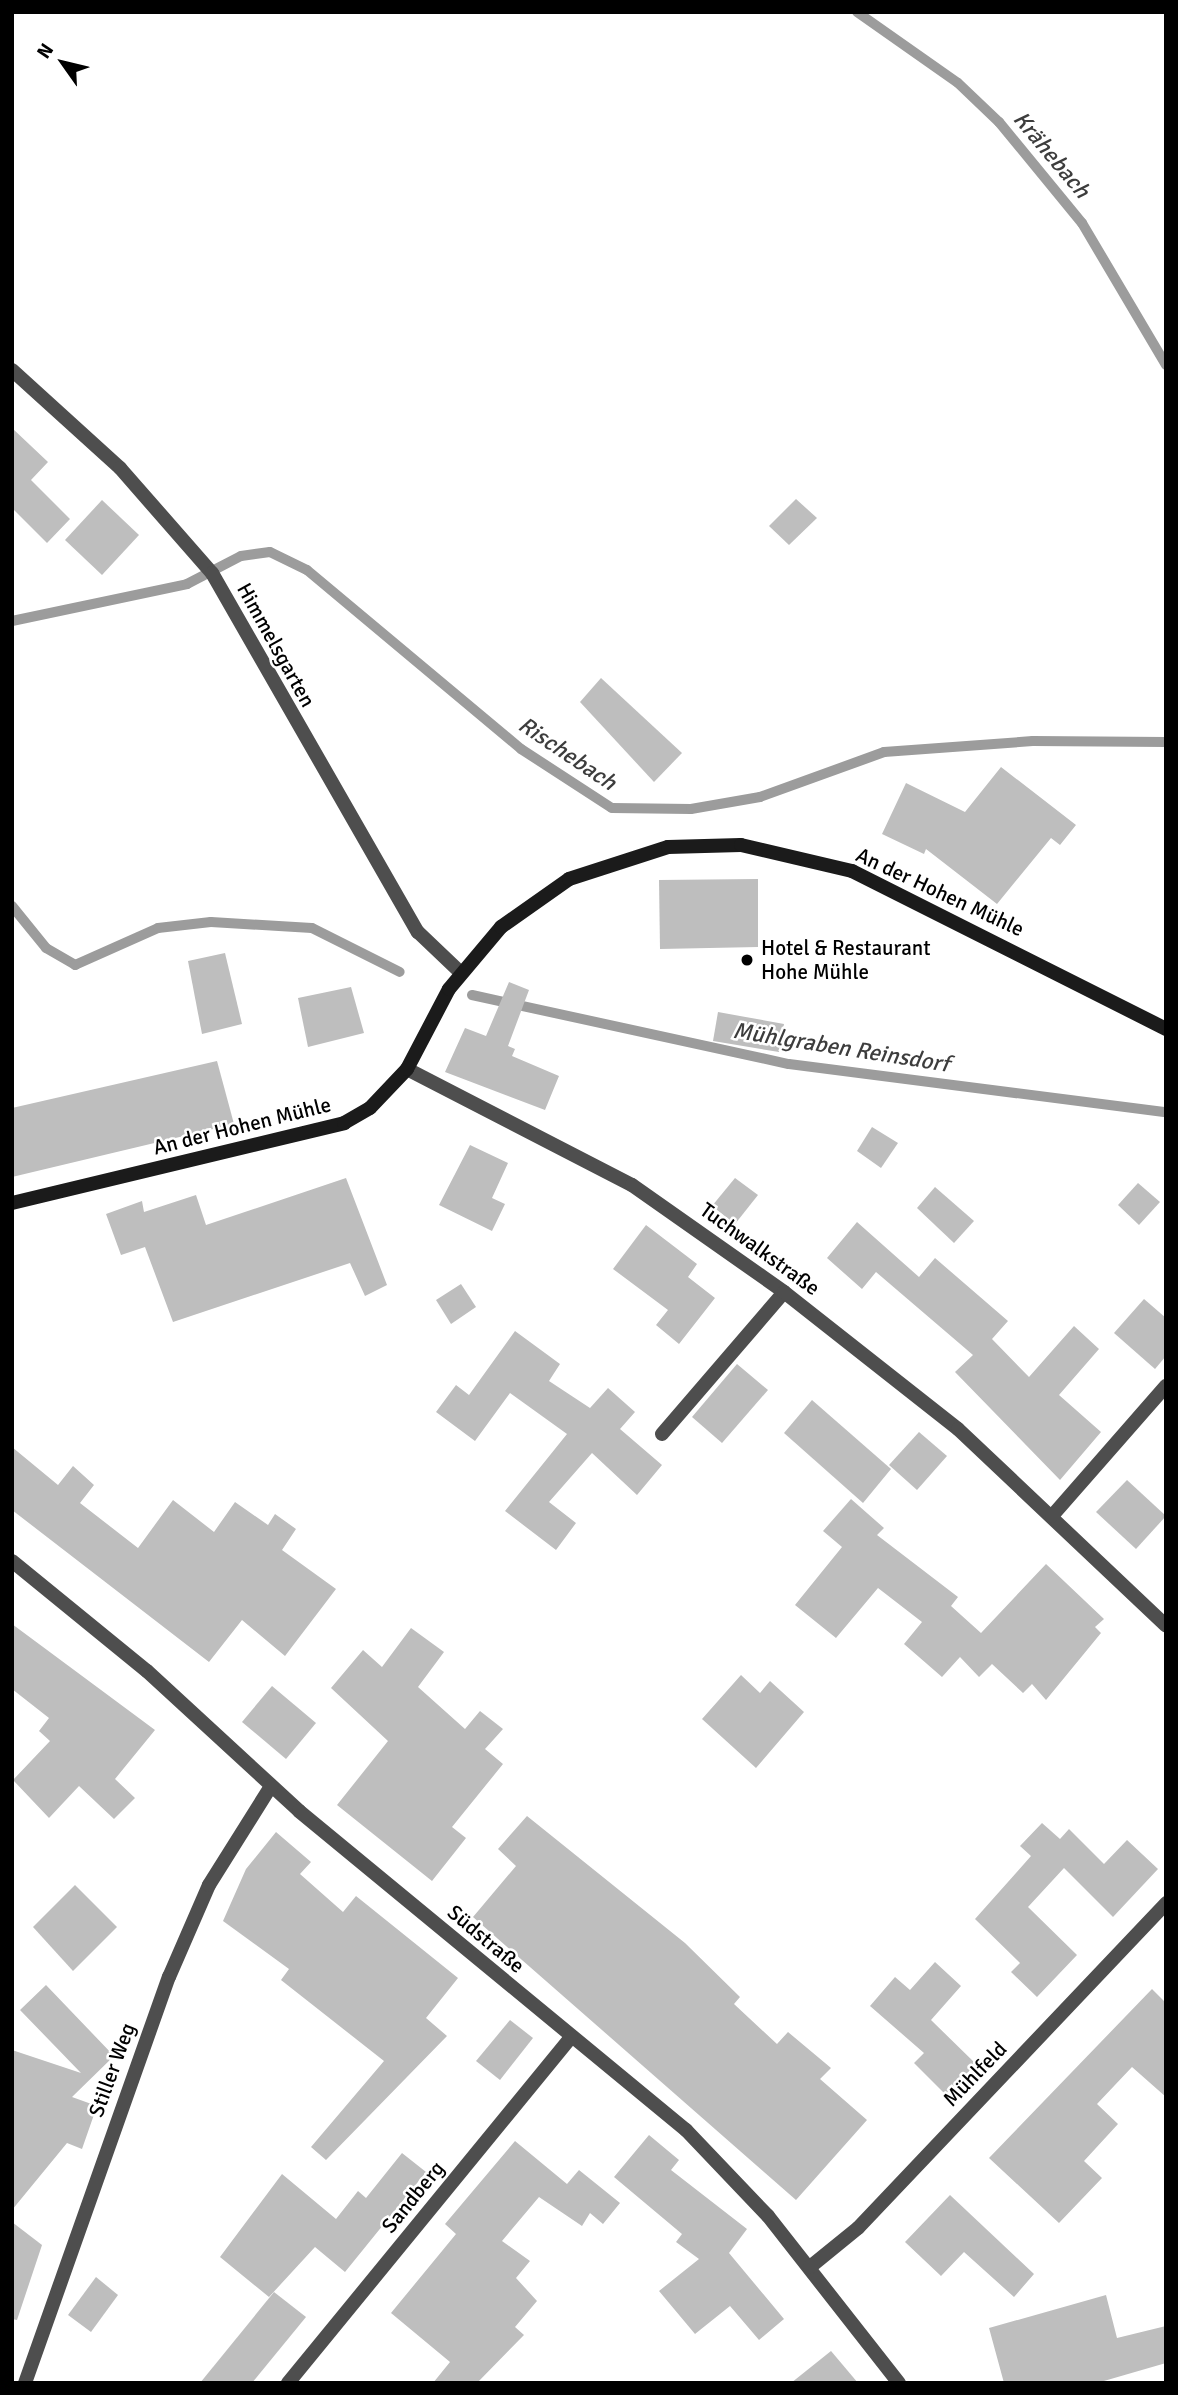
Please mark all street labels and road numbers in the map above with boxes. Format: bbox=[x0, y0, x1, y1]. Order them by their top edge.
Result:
street label: Himmelsgarten bbox=[231, 578, 321, 712]
street label: An der Hohen Mühle bbox=[852, 842, 1028, 942]
street label: An der Hohen Mühle bbox=[150, 1092, 334, 1160]
street label: Tuchwalkstraße bbox=[695, 1197, 825, 1301]
street label: Südstraße bbox=[442, 1900, 530, 1978]
street label: Stiller Weg bbox=[83, 2020, 141, 2120]
street label: Mühlfeld bbox=[938, 2036, 1012, 2112]
street label: Sandberg bbox=[376, 2156, 450, 2238]

